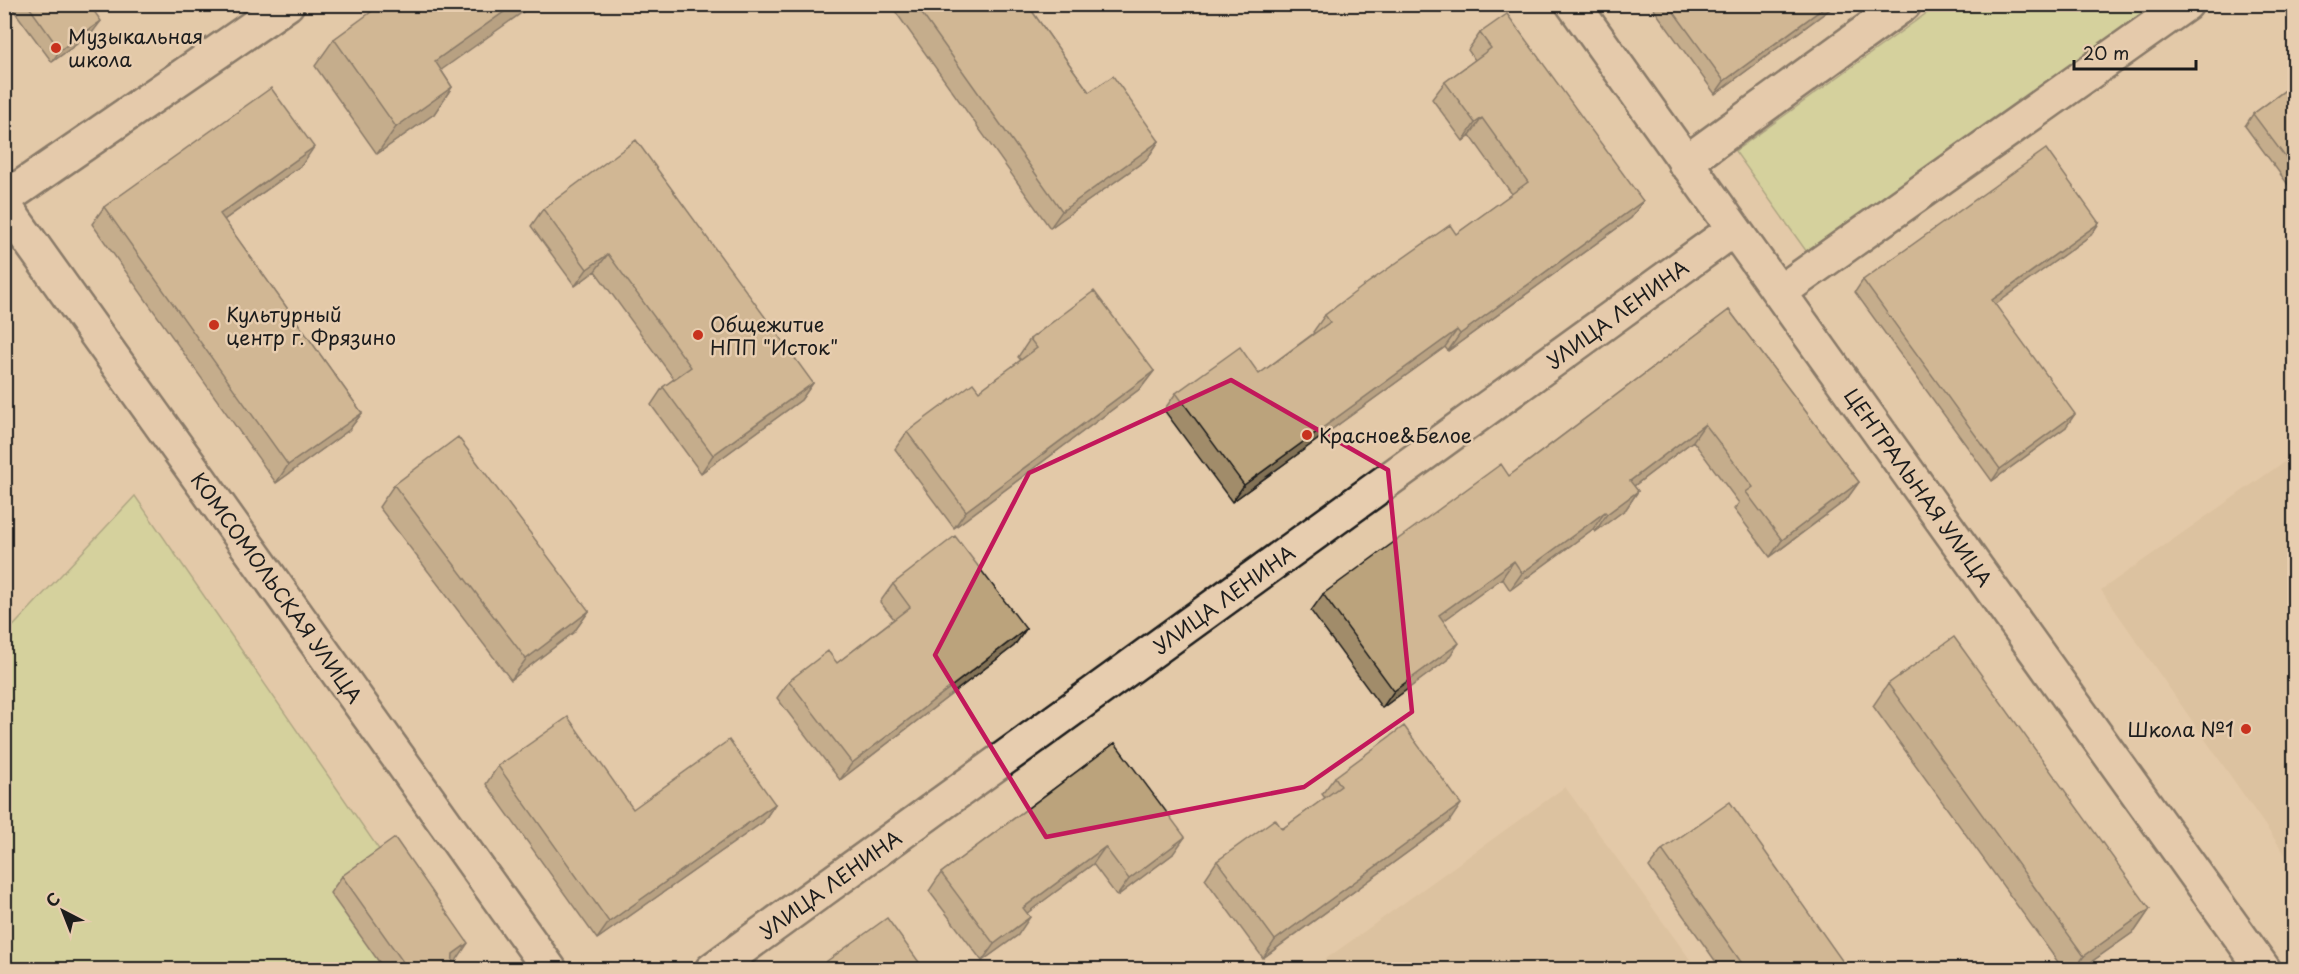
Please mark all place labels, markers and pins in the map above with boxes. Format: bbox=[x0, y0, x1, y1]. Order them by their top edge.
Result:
place label: Музыкальная школа bbox=[68, 21, 203, 74]
marker: Музыкальная школа bbox=[49, 41, 63, 55]
place label: Культурный центр г. Фрязино bbox=[226, 299, 396, 352]
place label: Общежитие НПП "Исток" bbox=[710, 309, 838, 362]
marker: Культурный центр г. Фрязино bbox=[207, 318, 221, 332]
marker: Общежитие НПП "Исток" bbox=[691, 328, 705, 342]
place label: Красное&Белое bbox=[1319, 420, 1472, 450]
marker: Красное&Белое bbox=[1300, 428, 1314, 442]
place label: Школа №1 bbox=[2127, 714, 2234, 744]
marker: Школа №1 bbox=[2239, 722, 2253, 736]

